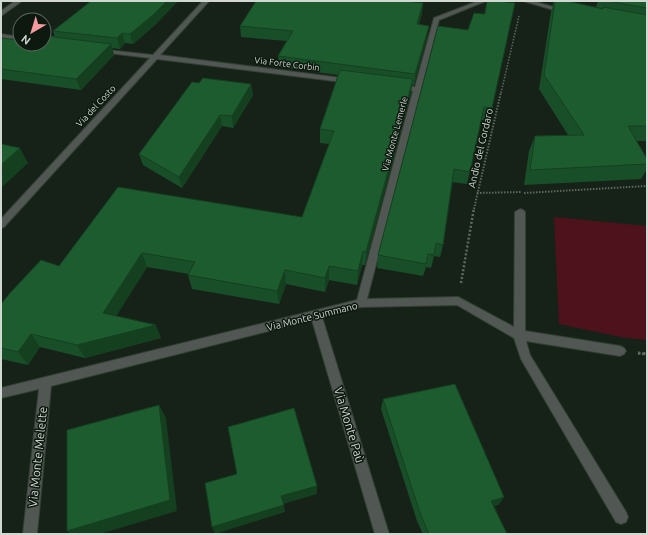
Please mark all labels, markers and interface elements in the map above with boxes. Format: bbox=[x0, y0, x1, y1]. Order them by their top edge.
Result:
north arrow bbox=[12, 12, 52, 52]
text: N bbox=[19, 33, 33, 47]
street label: Via Forte Corbin bbox=[254, 55, 320, 73]
street label: Via del Costo bbox=[74, 83, 118, 129]
street label: Via Monte Lemerle bbox=[380, 96, 410, 172]
street label: Andio del Cordaro bbox=[466, 107, 495, 189]
street label: Via Monte Summano bbox=[265, 300, 359, 333]
street label: Via Monte Paù bbox=[332, 386, 367, 464]
street label: Via Monte Melette bbox=[26, 406, 49, 508]

